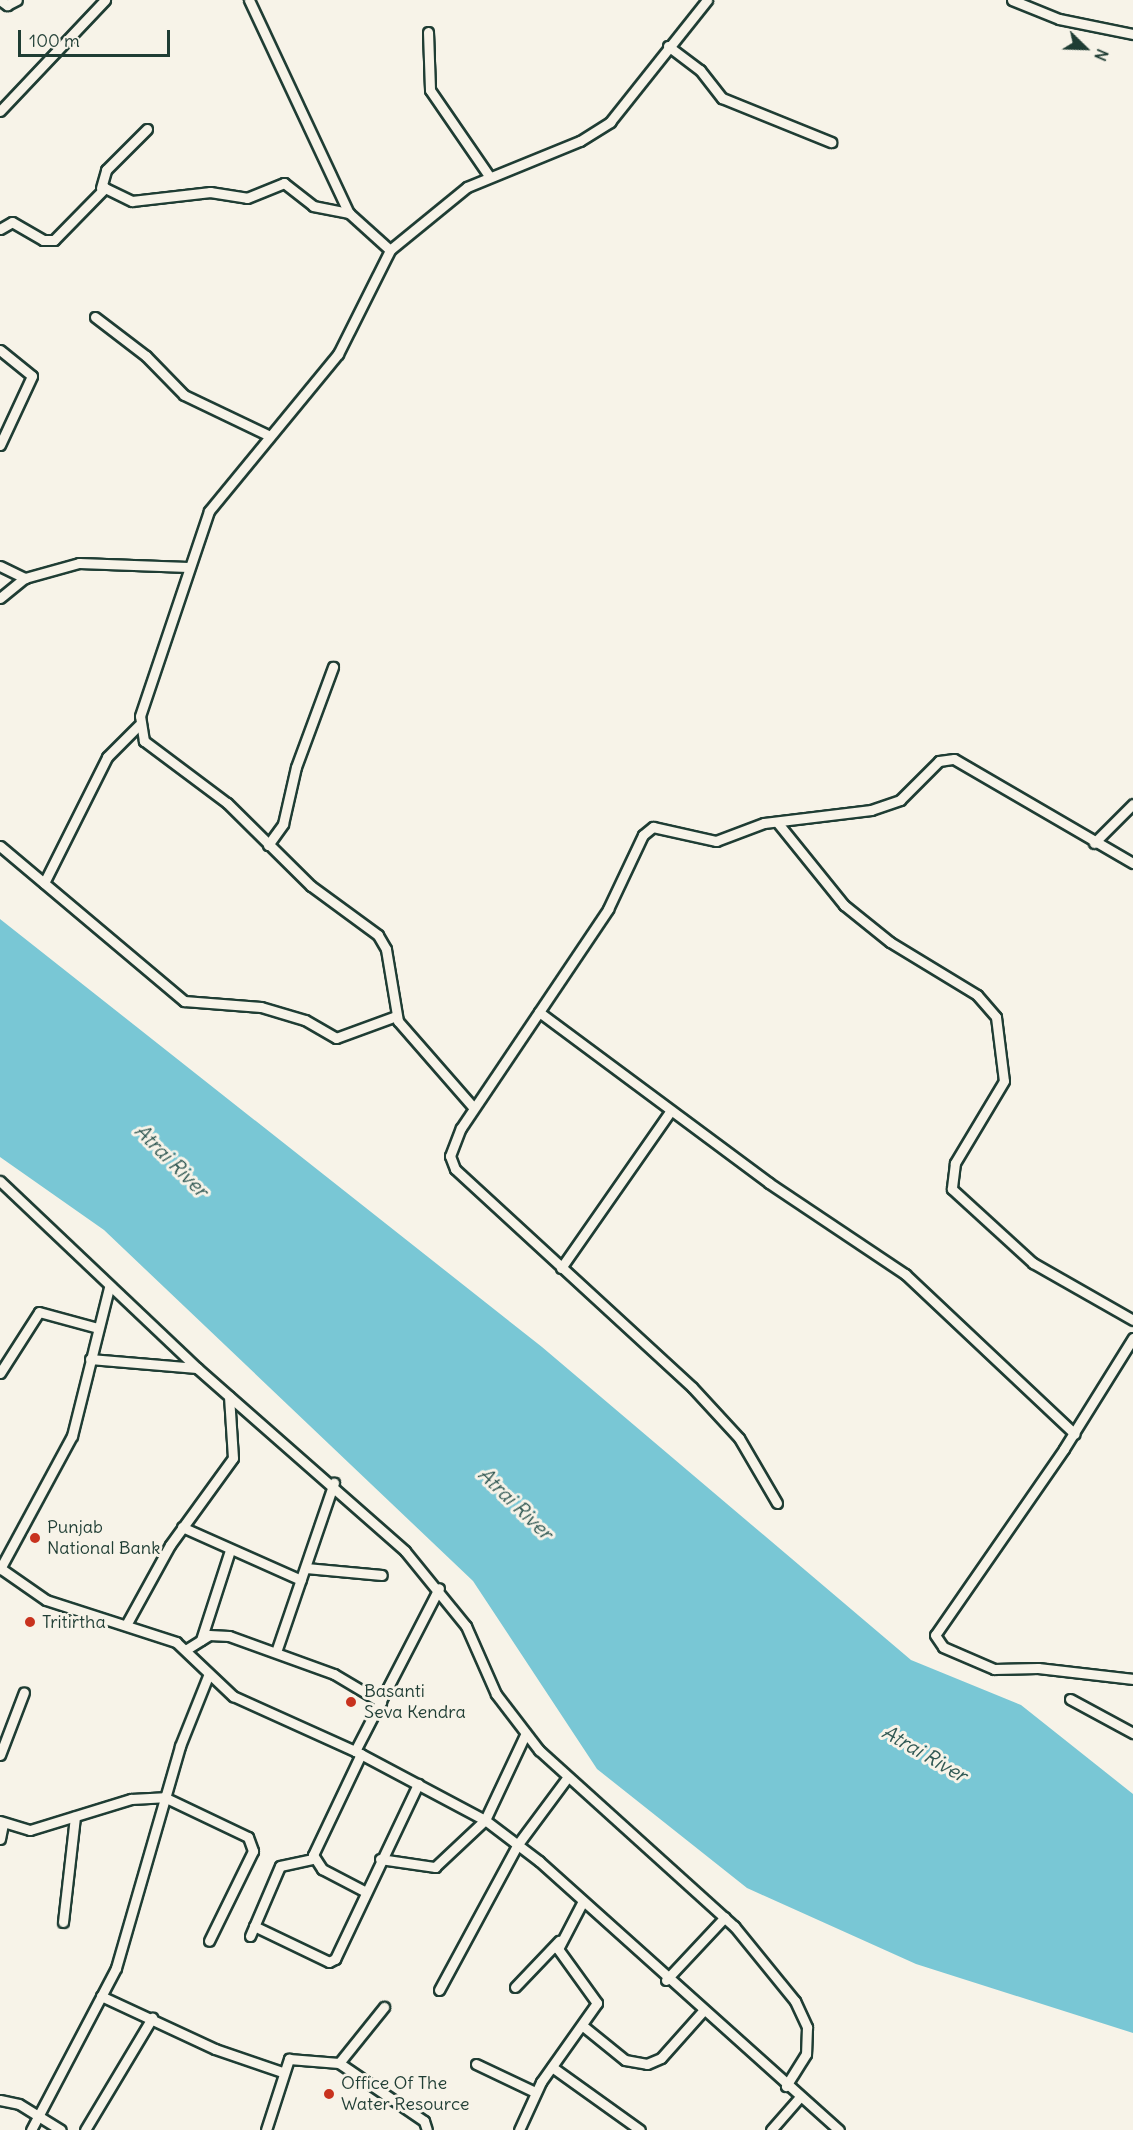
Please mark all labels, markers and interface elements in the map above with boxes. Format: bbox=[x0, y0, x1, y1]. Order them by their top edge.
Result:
scale bar bbox=[21, 18, 172, 56]
north arrow bbox=[1055, 18, 1115, 78]
text: 100 m bbox=[29, 29, 80, 52]
text: N bbox=[1090, 46, 1113, 64]
water label: Atrai River bbox=[130, 1118, 214, 1202]
water label: Atrai River bbox=[474, 1462, 558, 1544]
place label: Punjab National Bank bbox=[47, 1517, 160, 1559]
marker: Punjab National Bank bbox=[28, 1531, 42, 1545]
place label: Tritirtha bbox=[42, 1611, 106, 1633]
marker: Tritirtha bbox=[23, 1615, 37, 1629]
place label: Basanti Seva Kendra bbox=[364, 1681, 466, 1724]
marker: Basanti Seva Kendra bbox=[342, 1693, 360, 1711]
water label: Atrai River bbox=[878, 1719, 972, 1787]
place label: Office Of The Water Resource bbox=[341, 2073, 470, 2116]
marker: Office Of The Water Resource bbox=[322, 2087, 336, 2101]

